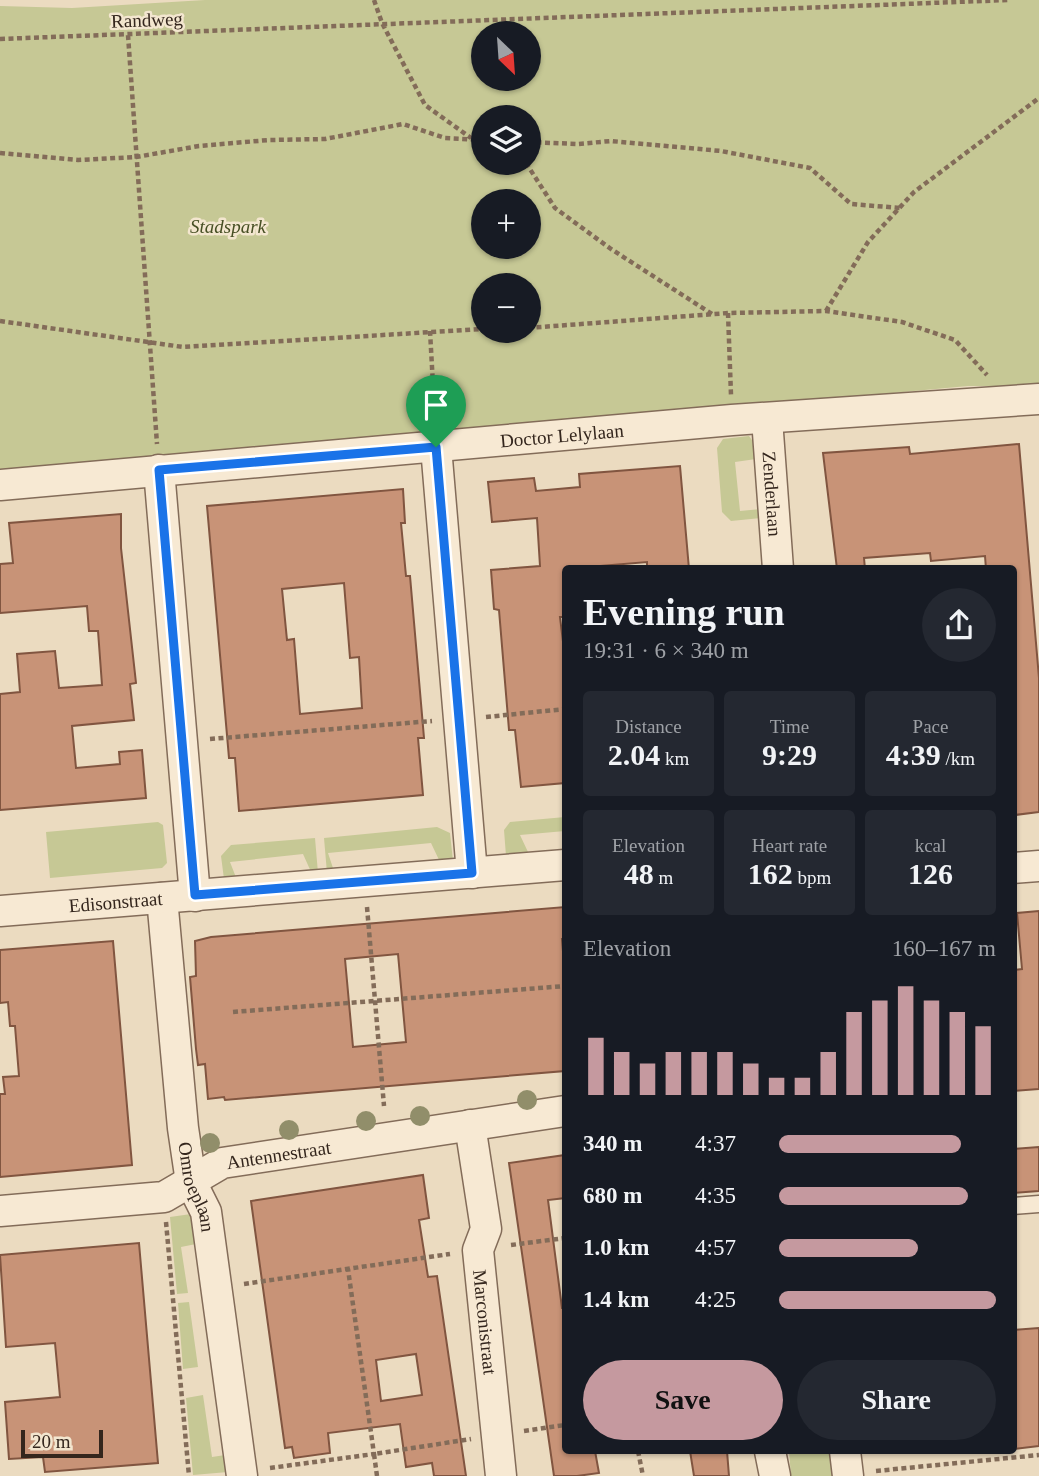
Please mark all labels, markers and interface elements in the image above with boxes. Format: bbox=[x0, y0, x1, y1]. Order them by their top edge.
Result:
street label: Randweg bbox=[111, 8, 184, 32]
north arrow bbox=[471, 21, 541, 91]
map controls bbox=[471, 21, 541, 343]
button: layers bbox=[471, 105, 541, 175]
button: + bbox=[471, 189, 541, 259]
park label: Stadspark bbox=[190, 216, 267, 237]
button: − bbox=[471, 273, 541, 343]
pin bbox=[406, 375, 466, 447]
icon: arrive bbox=[417, 386, 455, 424]
street label: Doctor Lelylaan bbox=[499, 419, 625, 451]
street label: Zenderlaan bbox=[759, 450, 786, 538]
button: share bbox=[922, 588, 996, 662]
text: Evening run bbox=[583, 591, 785, 633]
text: 19:31 · 6 × 340 m bbox=[583, 638, 749, 663]
text: Distance bbox=[615, 716, 682, 737]
text: Time bbox=[770, 716, 809, 737]
text: Pace bbox=[913, 716, 948, 737]
text: 2.04 bbox=[608, 738, 660, 771]
text: 9:29 bbox=[762, 738, 817, 771]
text: 4:39 bbox=[886, 738, 941, 771]
text: km bbox=[660, 748, 689, 769]
text: /km bbox=[941, 748, 975, 769]
text: Elevation bbox=[612, 835, 685, 856]
text: Heart rate bbox=[752, 835, 827, 856]
text: kcal bbox=[915, 835, 946, 856]
text: 48 bbox=[624, 857, 654, 890]
text: 162 bbox=[748, 857, 793, 890]
text: 126 bbox=[908, 857, 953, 890]
text: m bbox=[654, 867, 673, 888]
text: bpm bbox=[793, 867, 831, 888]
street label: Edisonstraat bbox=[68, 887, 164, 916]
text: Elevation bbox=[583, 936, 671, 961]
text: 160–167 m bbox=[892, 936, 996, 961]
text: 340 m bbox=[583, 1131, 642, 1156]
text: 4:37 bbox=[695, 1131, 736, 1156]
street label: Antennestraat bbox=[225, 1136, 333, 1173]
street label: Omroeplaan bbox=[175, 1140, 219, 1234]
text: 680 m bbox=[583, 1183, 642, 1208]
text: 4:35 bbox=[695, 1183, 736, 1208]
text: 1.0 km bbox=[583, 1235, 649, 1260]
text: 4:57 bbox=[695, 1235, 736, 1260]
street label: Marconistraat bbox=[470, 1268, 501, 1376]
text: 1.4 km bbox=[583, 1287, 649, 1312]
text: 4:25 bbox=[695, 1287, 736, 1312]
button: Save bbox=[583, 1360, 783, 1440]
button: Share bbox=[797, 1360, 996, 1440]
scale bar bbox=[21, 1427, 103, 1459]
text: 20 m bbox=[32, 1431, 71, 1452]

